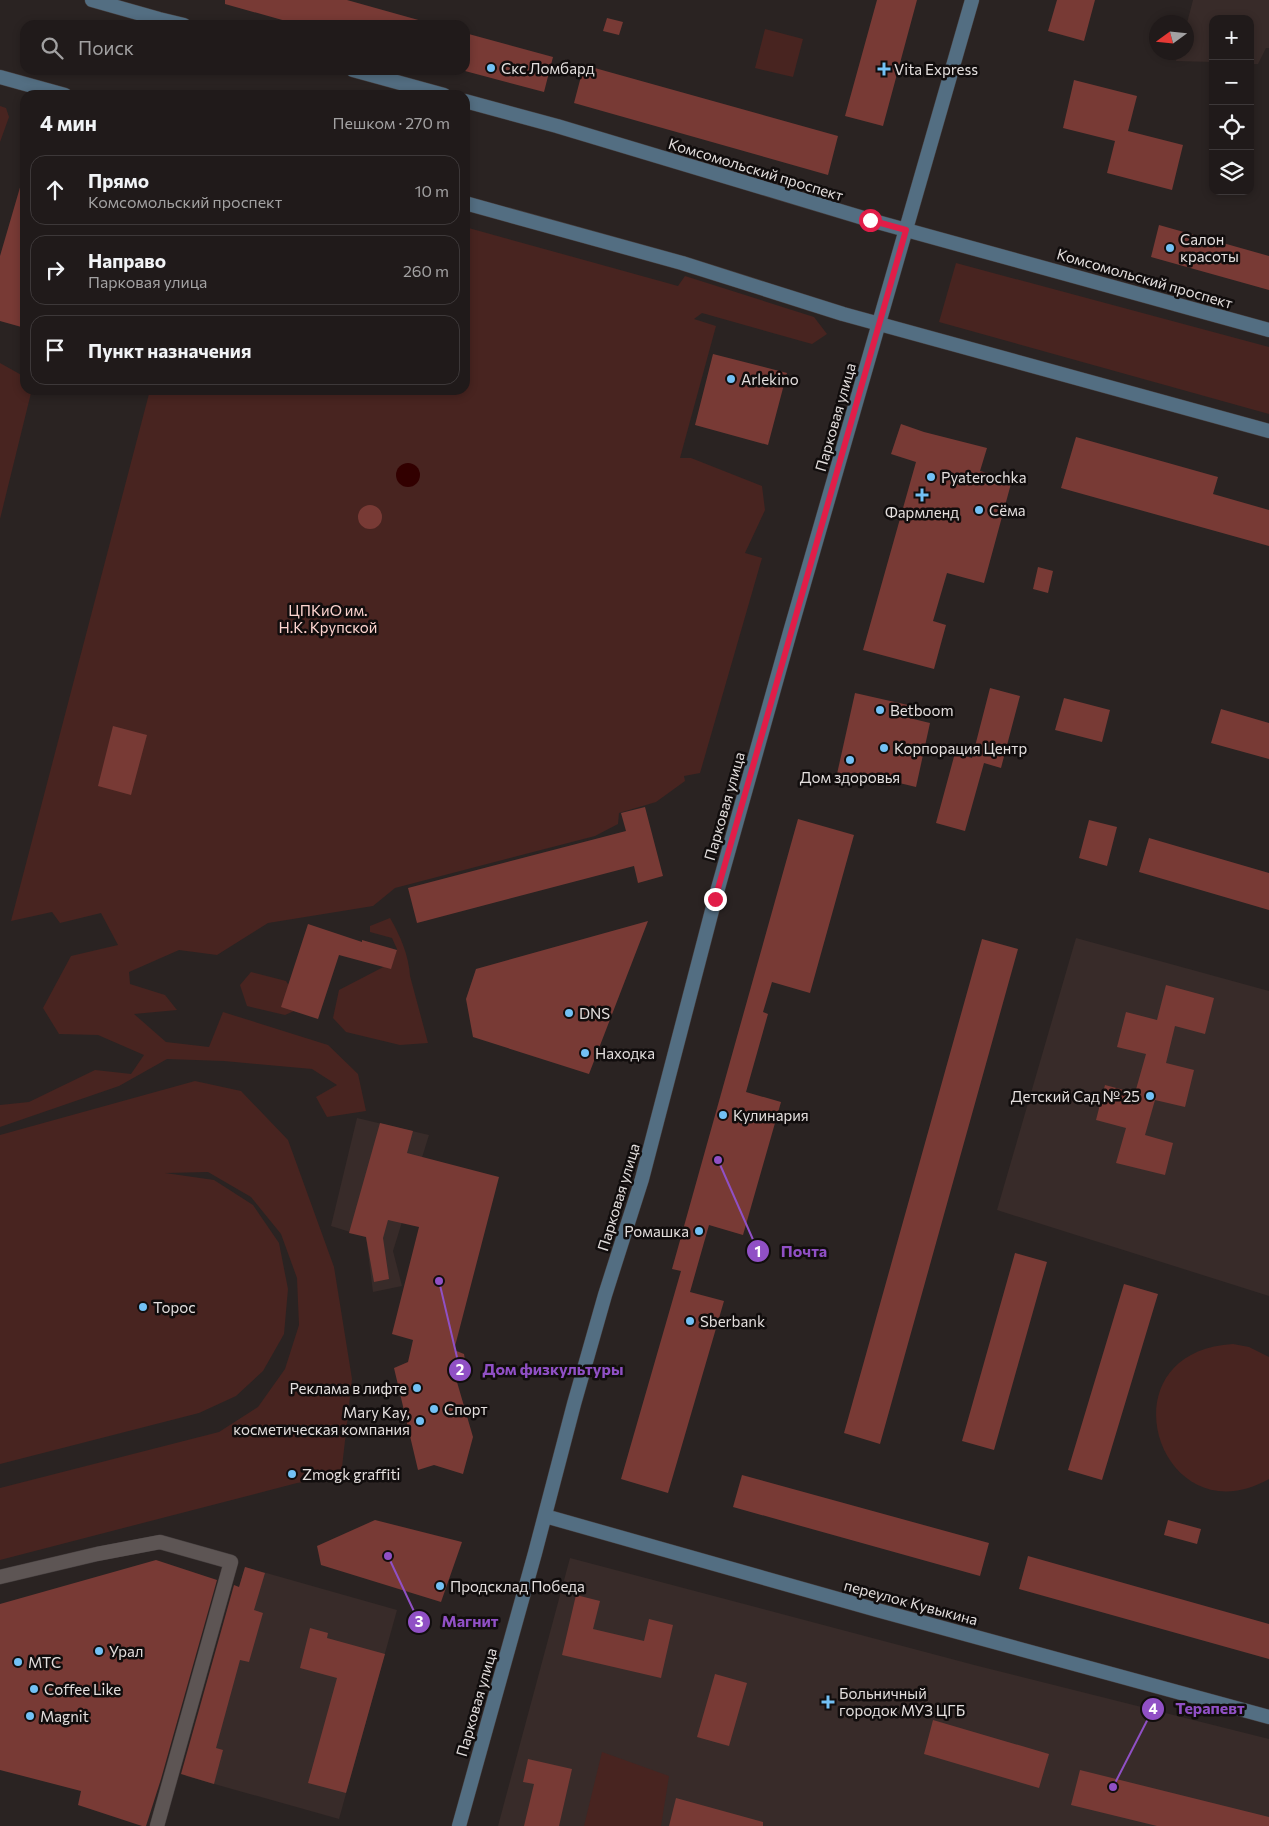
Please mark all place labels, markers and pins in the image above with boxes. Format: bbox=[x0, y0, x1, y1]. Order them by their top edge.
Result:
place label: Скс Ломбард bbox=[501, 59, 595, 77]
place label: Vita Express bbox=[894, 60, 978, 78]
marker: Скс Ломбард bbox=[485, 62, 497, 74]
marker: Vita Express bbox=[878, 63, 890, 75]
place label: Салон красоты bbox=[1180, 230, 1239, 265]
marker: Салон красоты bbox=[1164, 242, 1176, 254]
place label: Arlekino bbox=[741, 370, 799, 388]
marker: Arlekino bbox=[725, 373, 737, 385]
place label: Pyaterochka bbox=[941, 468, 1027, 486]
marker: Pyaterochka bbox=[925, 471, 937, 483]
marker: Фармленд bbox=[916, 489, 928, 501]
place label: Сёма bbox=[989, 501, 1026, 519]
place label: Фармленд bbox=[885, 503, 959, 521]
marker: Сёма bbox=[973, 504, 985, 516]
place label: Betboom bbox=[890, 701, 954, 719]
marker: Betboom bbox=[874, 704, 886, 716]
place label: Корпорация Центр bbox=[894, 739, 1027, 757]
marker: Корпорация Центр bbox=[878, 742, 890, 754]
marker: Дом здоровья bbox=[844, 754, 856, 766]
place label: Дом здоровья bbox=[800, 768, 900, 786]
place label: DNS bbox=[579, 1004, 610, 1022]
marker: DNS bbox=[563, 1007, 575, 1019]
place label: Находка bbox=[595, 1044, 655, 1062]
marker: Находка bbox=[579, 1047, 591, 1059]
place label: Детский Сад № 25 bbox=[1011, 1087, 1140, 1105]
marker: Детский Сад № 25 bbox=[1144, 1090, 1156, 1102]
place label: Кулинария bbox=[733, 1106, 809, 1124]
marker: Кулинария bbox=[717, 1109, 729, 1121]
place label: Ромашка bbox=[624, 1222, 689, 1240]
marker: Ромашка bbox=[693, 1225, 705, 1237]
callout: Почта bbox=[745, 1236, 837, 1267]
place label: Торос bbox=[153, 1298, 196, 1316]
marker: Торос bbox=[137, 1301, 149, 1313]
place label: Sberbank bbox=[700, 1312, 765, 1330]
marker: Sberbank bbox=[684, 1315, 696, 1327]
callout: Дом физкультуры bbox=[447, 1354, 633, 1385]
place label: Реклама в лифте bbox=[289, 1379, 407, 1397]
marker: Реклама в лифте bbox=[411, 1382, 423, 1394]
place label: Спорт bbox=[444, 1400, 488, 1418]
place label: Mary Kay, косметическая компания bbox=[233, 1403, 410, 1438]
marker: Спорт bbox=[428, 1403, 440, 1415]
marker: Mary Kay, косметическая компания bbox=[414, 1415, 426, 1427]
place label: Zmogk graffiti bbox=[302, 1465, 400, 1483]
marker: Zmogk graffiti bbox=[286, 1468, 298, 1480]
place label: Продсклад Победа bbox=[450, 1577, 585, 1595]
marker: Продсклад Победа bbox=[434, 1580, 446, 1592]
callout: Магнит bbox=[406, 1606, 508, 1637]
place label: Урал bbox=[109, 1642, 143, 1660]
marker: Урал bbox=[93, 1645, 105, 1657]
place label: МТС bbox=[28, 1653, 61, 1671]
marker: МТС bbox=[12, 1656, 24, 1668]
place label: Coffee Like bbox=[44, 1680, 121, 1698]
marker: Coffee Like bbox=[28, 1683, 40, 1695]
place label: Больничный городок МУЗ ЦГБ bbox=[839, 1684, 965, 1719]
callout: Терапевт bbox=[1140, 1693, 1255, 1724]
marker: Больничный городок МУЗ ЦГБ bbox=[821, 1695, 835, 1709]
place label: Magnit bbox=[40, 1707, 89, 1725]
marker: Magnit bbox=[24, 1710, 36, 1722]

